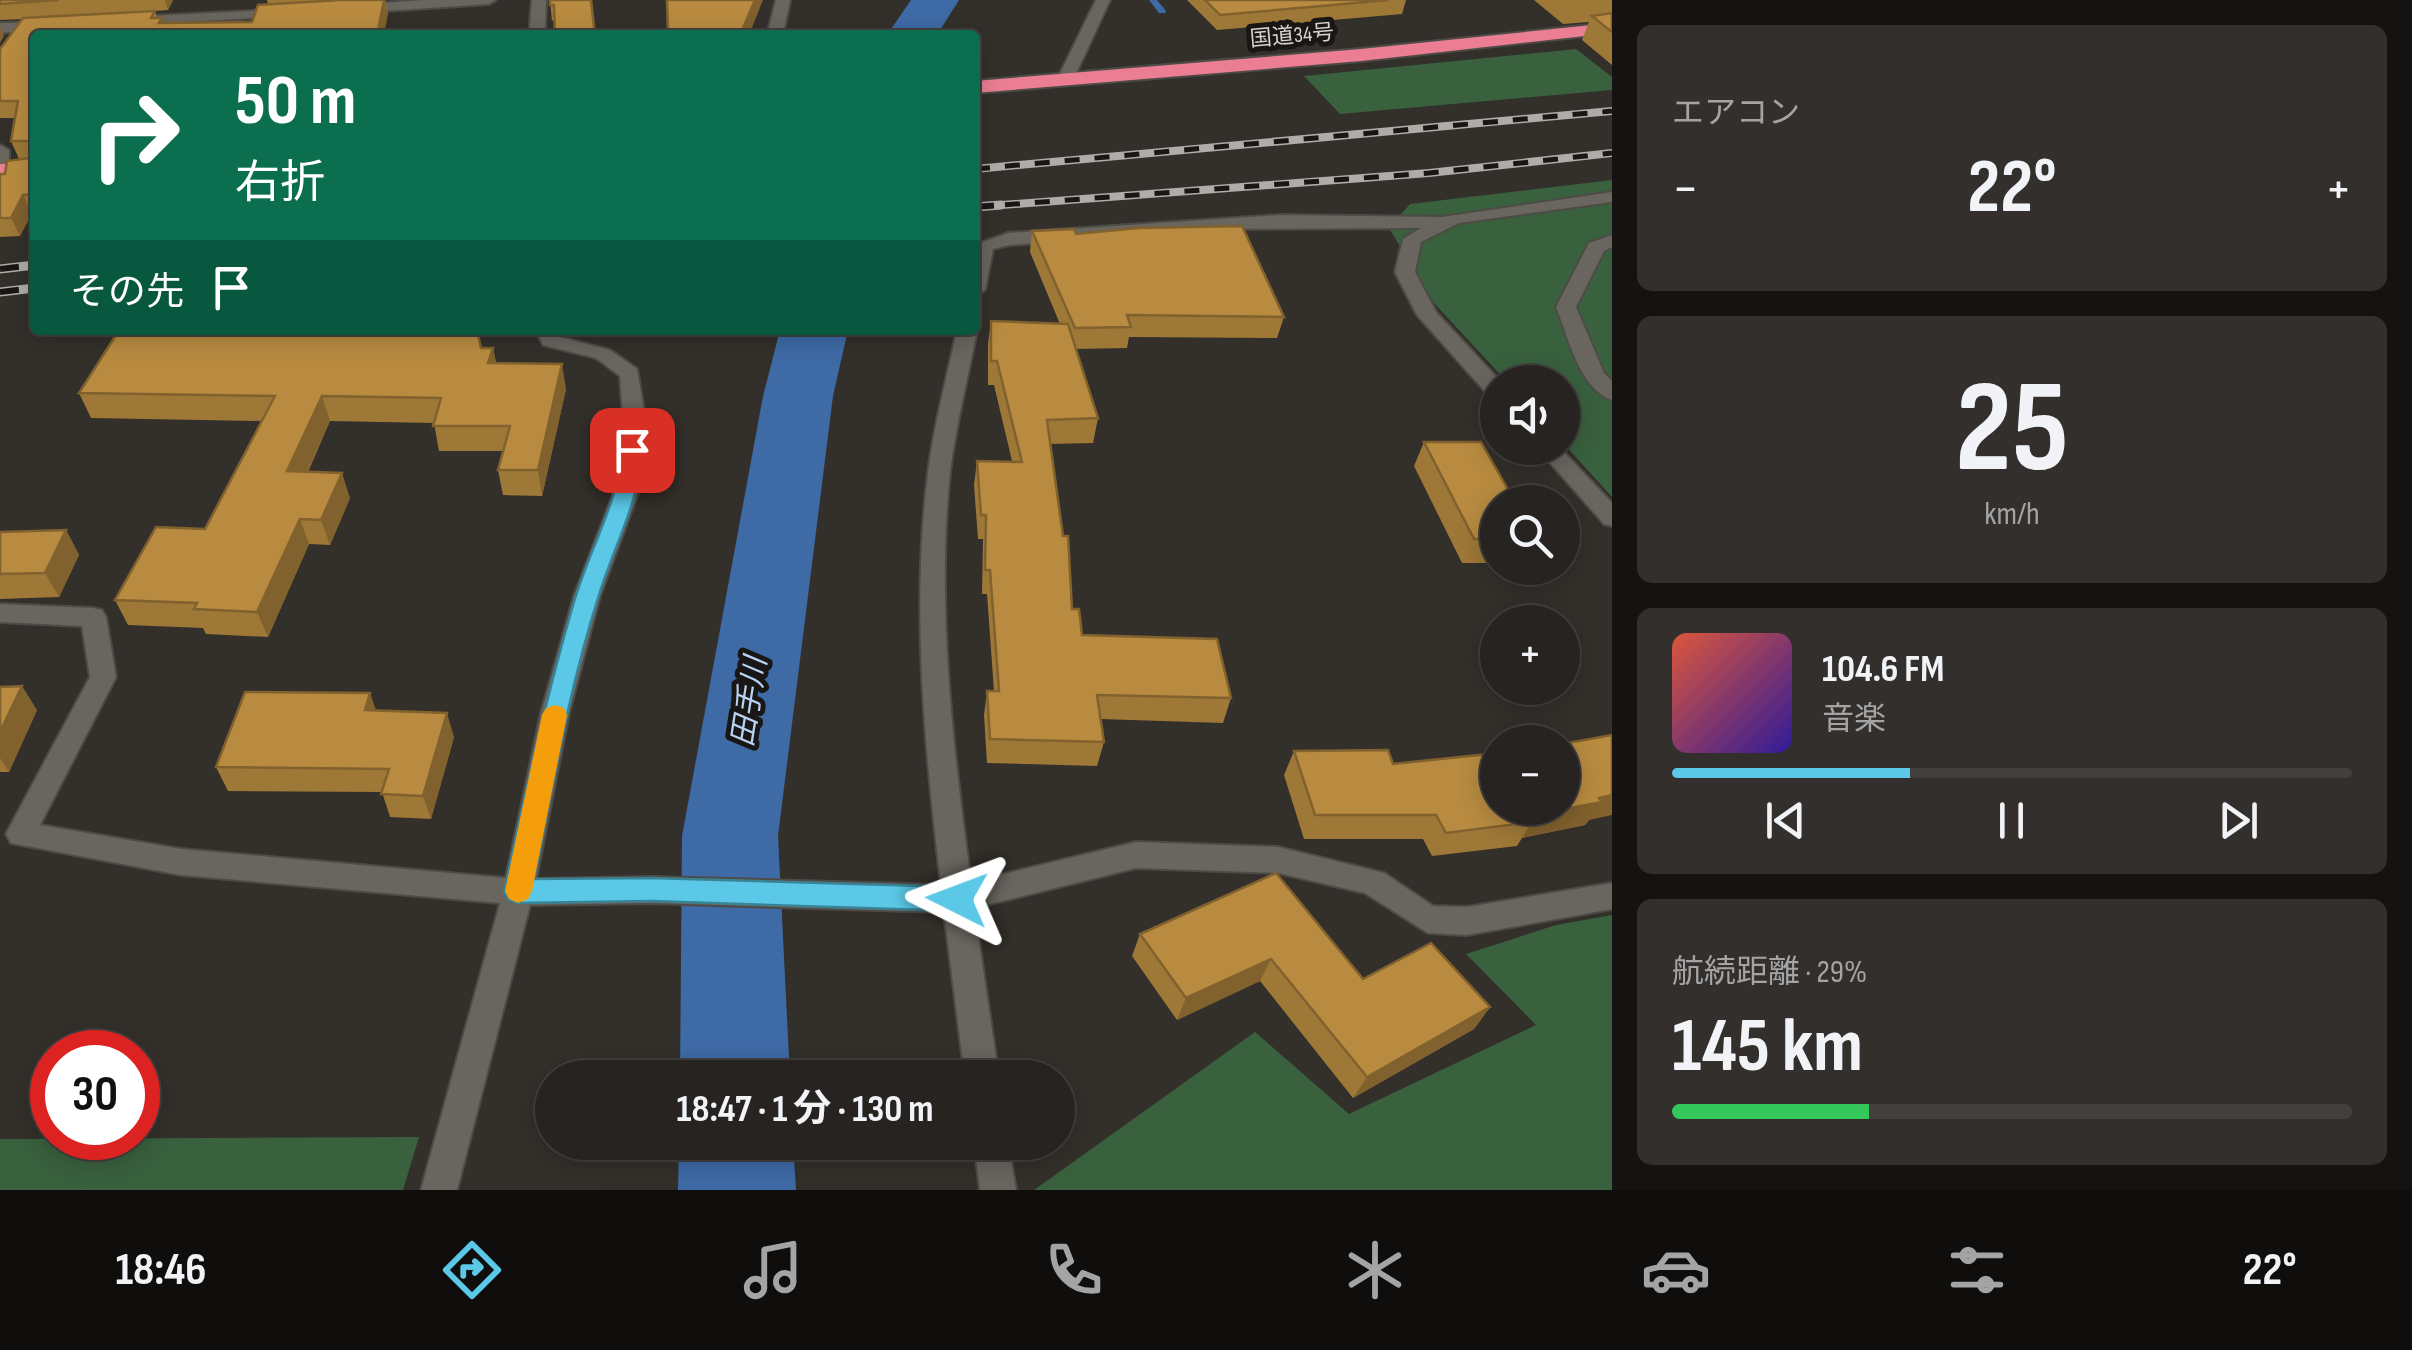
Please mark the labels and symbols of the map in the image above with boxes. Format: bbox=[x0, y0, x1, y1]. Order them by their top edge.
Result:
street label: 国道34号 bbox=[1249, 19, 1335, 53]
pin bbox=[590, 408, 675, 493]
water label: 田手川 bbox=[725, 652, 775, 749]
position arrow bbox=[905, 847, 1009, 951]
speed limit sign: 30 bbox=[30, 1030, 160, 1160]

